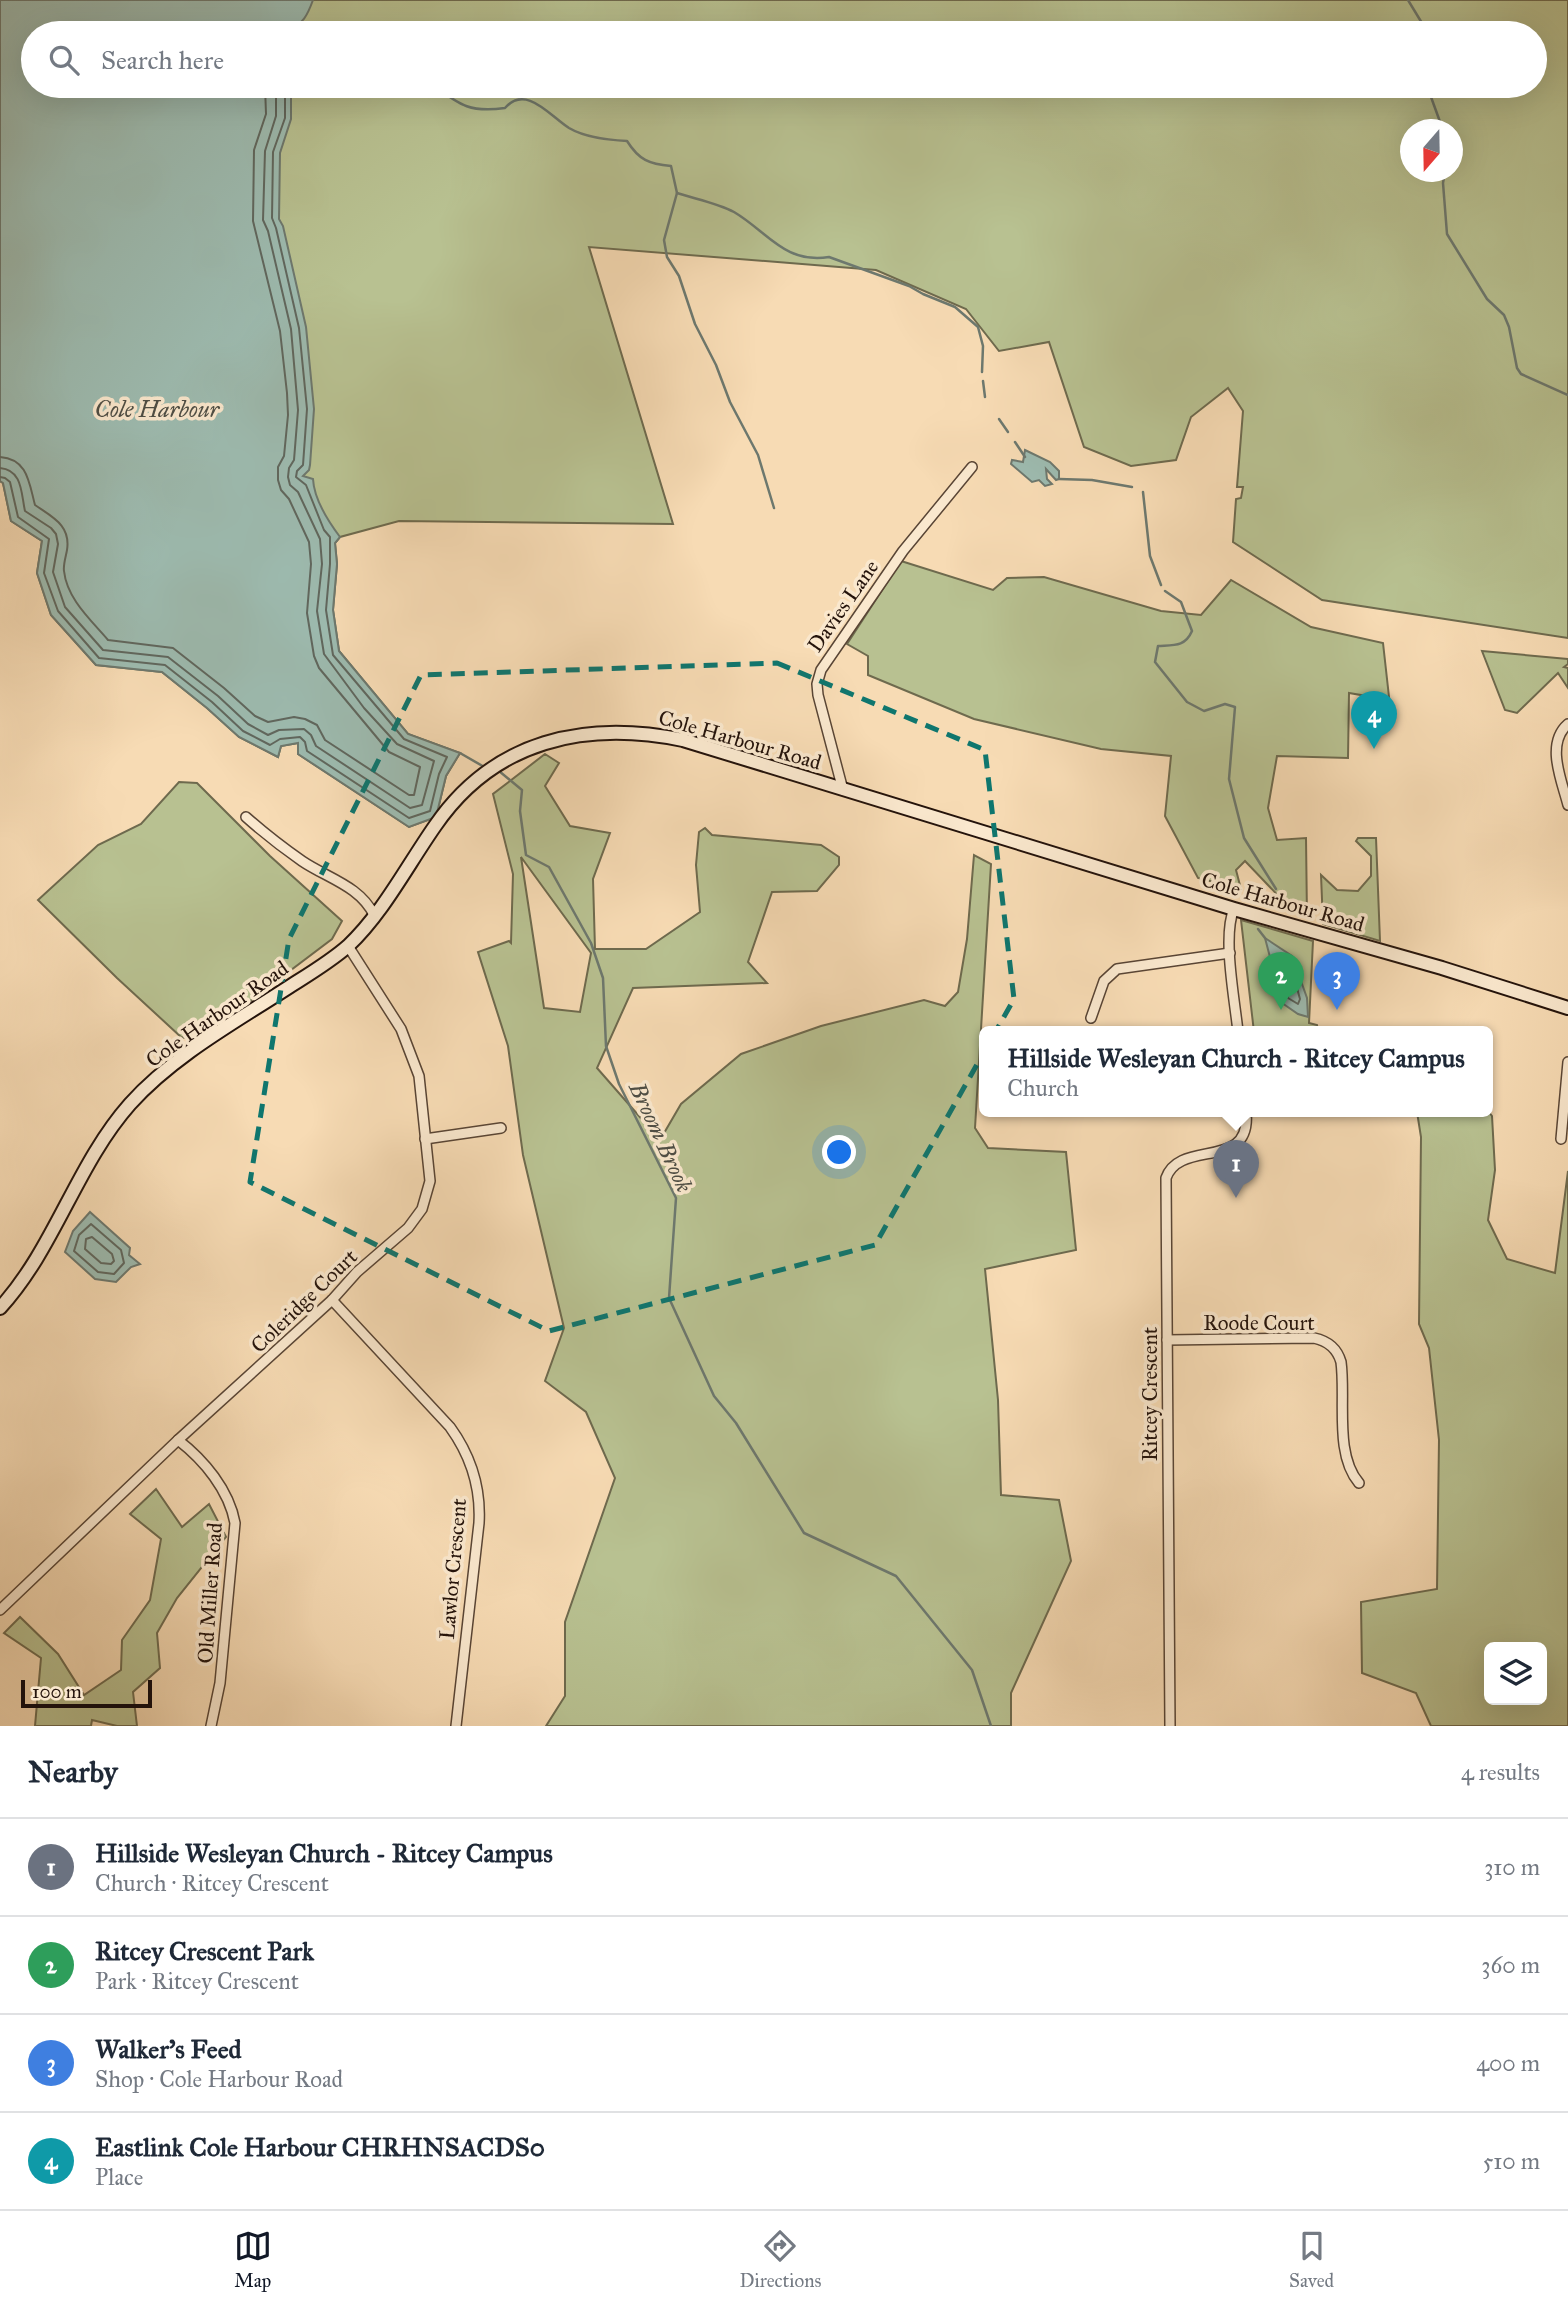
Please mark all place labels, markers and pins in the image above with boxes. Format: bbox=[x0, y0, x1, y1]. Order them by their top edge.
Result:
pin: 4 bbox=[1351, 691, 1397, 749]
pin: 2 bbox=[1258, 952, 1304, 1010]
pin: 3 bbox=[1314, 952, 1360, 1010]
pin: 1 bbox=[1213, 1140, 1259, 1198]

